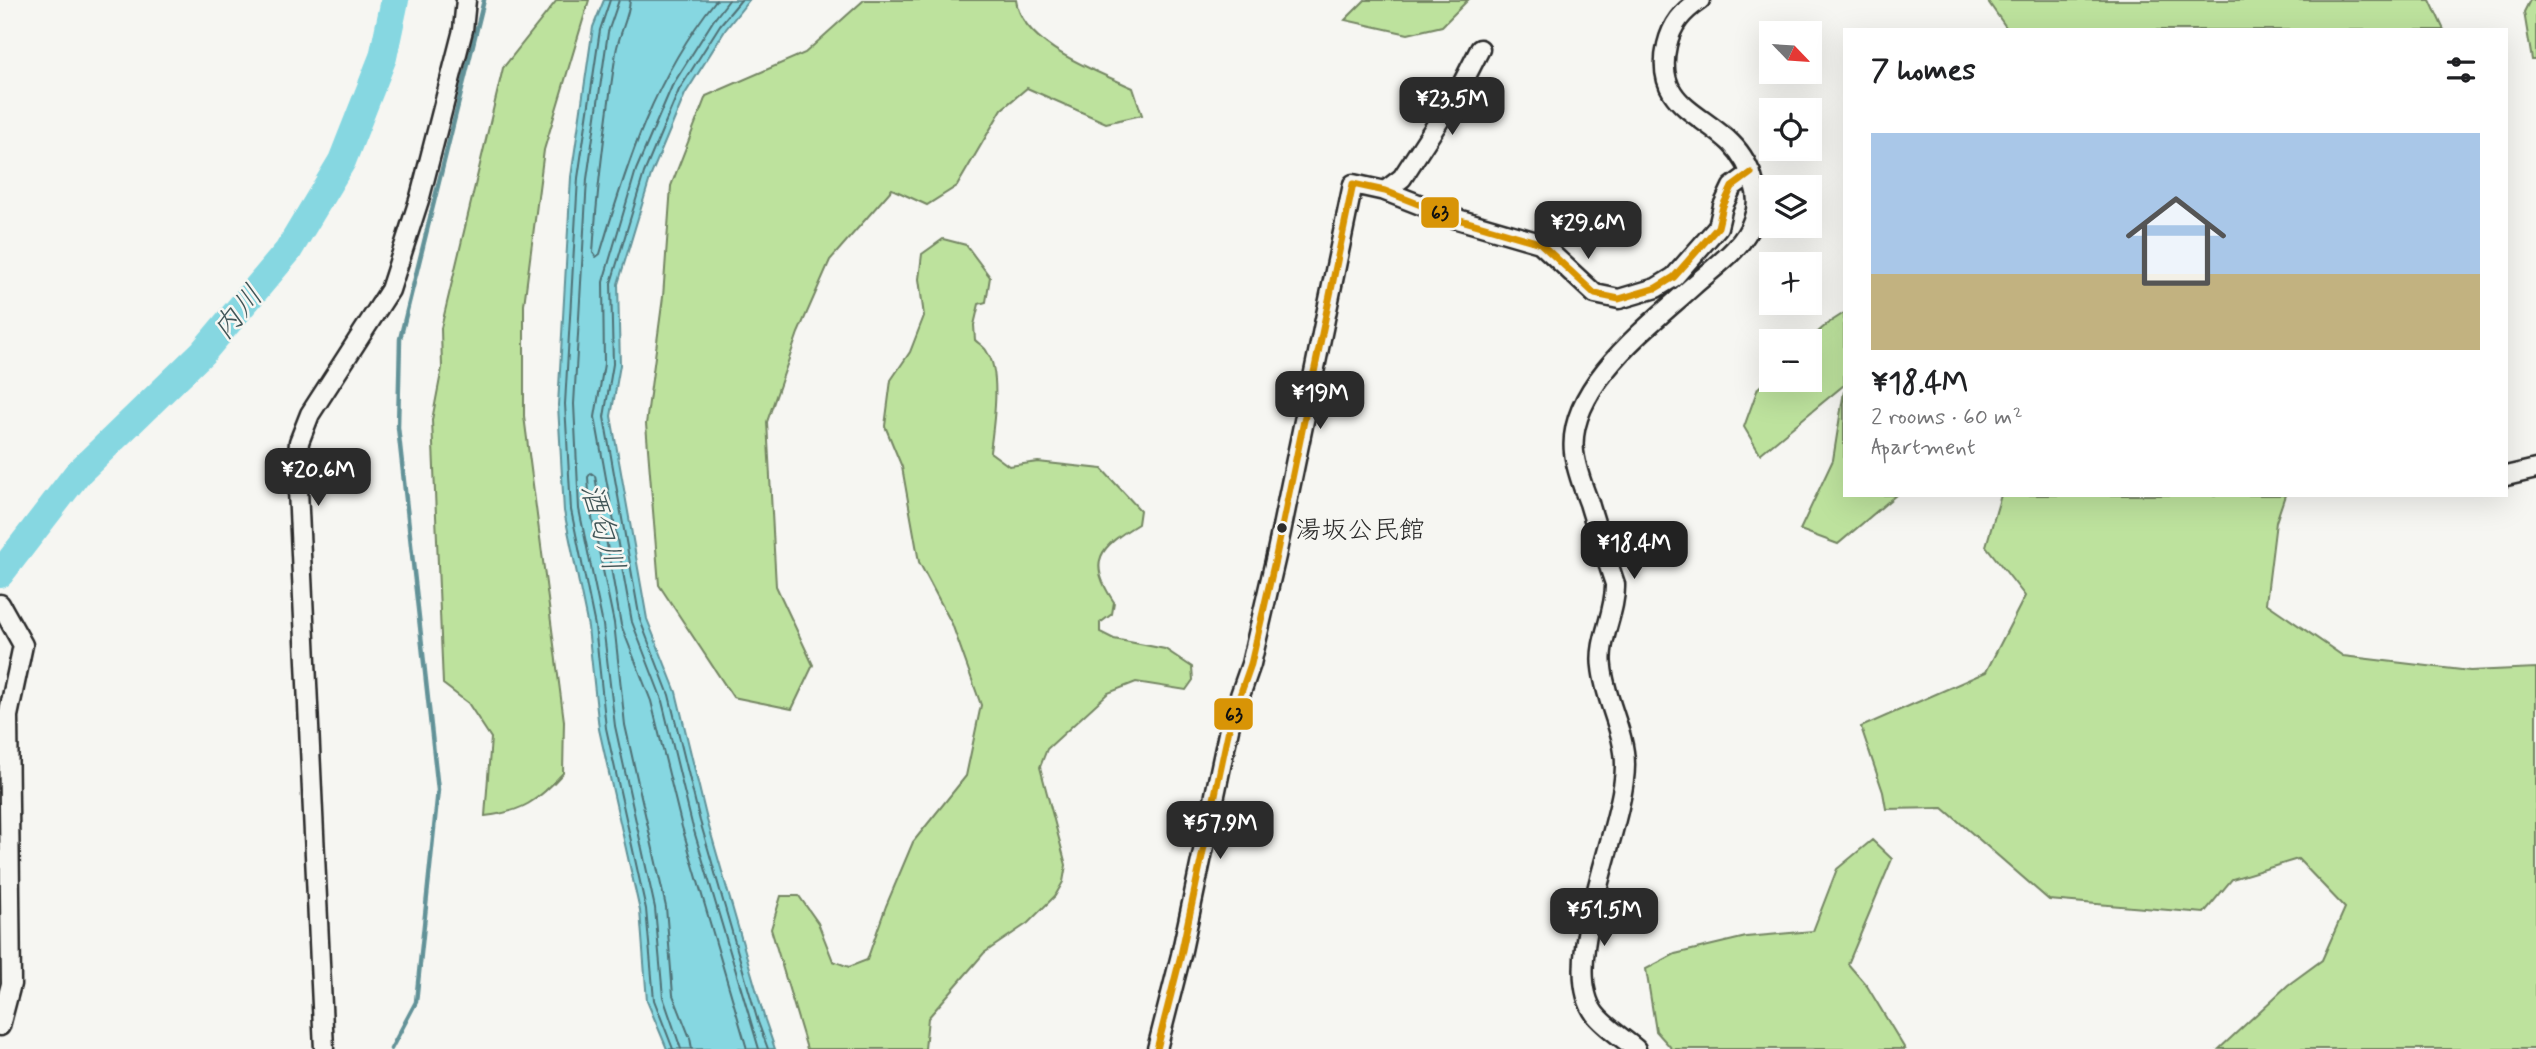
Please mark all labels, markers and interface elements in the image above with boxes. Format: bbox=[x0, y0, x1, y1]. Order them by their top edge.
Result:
north arrow bbox=[1759, 21, 1822, 84]
map controls bbox=[1759, 21, 1822, 392]
text: 7 homes bbox=[1871, 51, 1976, 90]
icon: filters bbox=[2442, 51, 2480, 89]
pin: ¥23.5M bbox=[1395, 78, 1509, 137]
text: ¥23.5M bbox=[1415, 85, 1489, 115]
button: locate bbox=[1759, 98, 1822, 161]
button: layers bbox=[1759, 175, 1822, 238]
icon: home bbox=[2113, 178, 2239, 304]
line badge: 63 bbox=[1420, 196, 1460, 229]
text: 63 bbox=[1431, 201, 1449, 226]
pin: ¥29.6M bbox=[1531, 202, 1645, 261]
text: ¥29.6M bbox=[1551, 209, 1625, 239]
button: + bbox=[1759, 252, 1822, 315]
water label: 内川 bbox=[204, 277, 272, 348]
button: − bbox=[1759, 329, 1822, 392]
text: ¥18.4M bbox=[1871, 364, 1968, 403]
pin: ¥19M bbox=[1279, 372, 1361, 431]
text: ¥19M bbox=[1291, 379, 1349, 409]
text: 2 rooms · 60 m² bbox=[1871, 403, 2023, 433]
text: Apartment bbox=[1871, 433, 1976, 463]
pin: ¥20.6M bbox=[261, 448, 375, 508]
text: ¥20.6M bbox=[281, 456, 355, 486]
water label: 酒匂川 bbox=[570, 479, 633, 576]
place label: 湯坂公民館 bbox=[1295, 514, 1425, 548]
marker: 湯坂公民館 bbox=[1275, 521, 1289, 535]
pin: ¥18.4M bbox=[1577, 522, 1691, 581]
text: ¥18.4M bbox=[1597, 529, 1671, 559]
line badge: 63 bbox=[1213, 697, 1254, 731]
text: 63 bbox=[1225, 703, 1243, 728]
pin: ¥57.9M bbox=[1163, 802, 1277, 861]
text: ¥57.9M bbox=[1183, 809, 1257, 839]
pin: ¥51.5M bbox=[1547, 888, 1661, 948]
text: ¥51.5M bbox=[1566, 896, 1642, 926]

